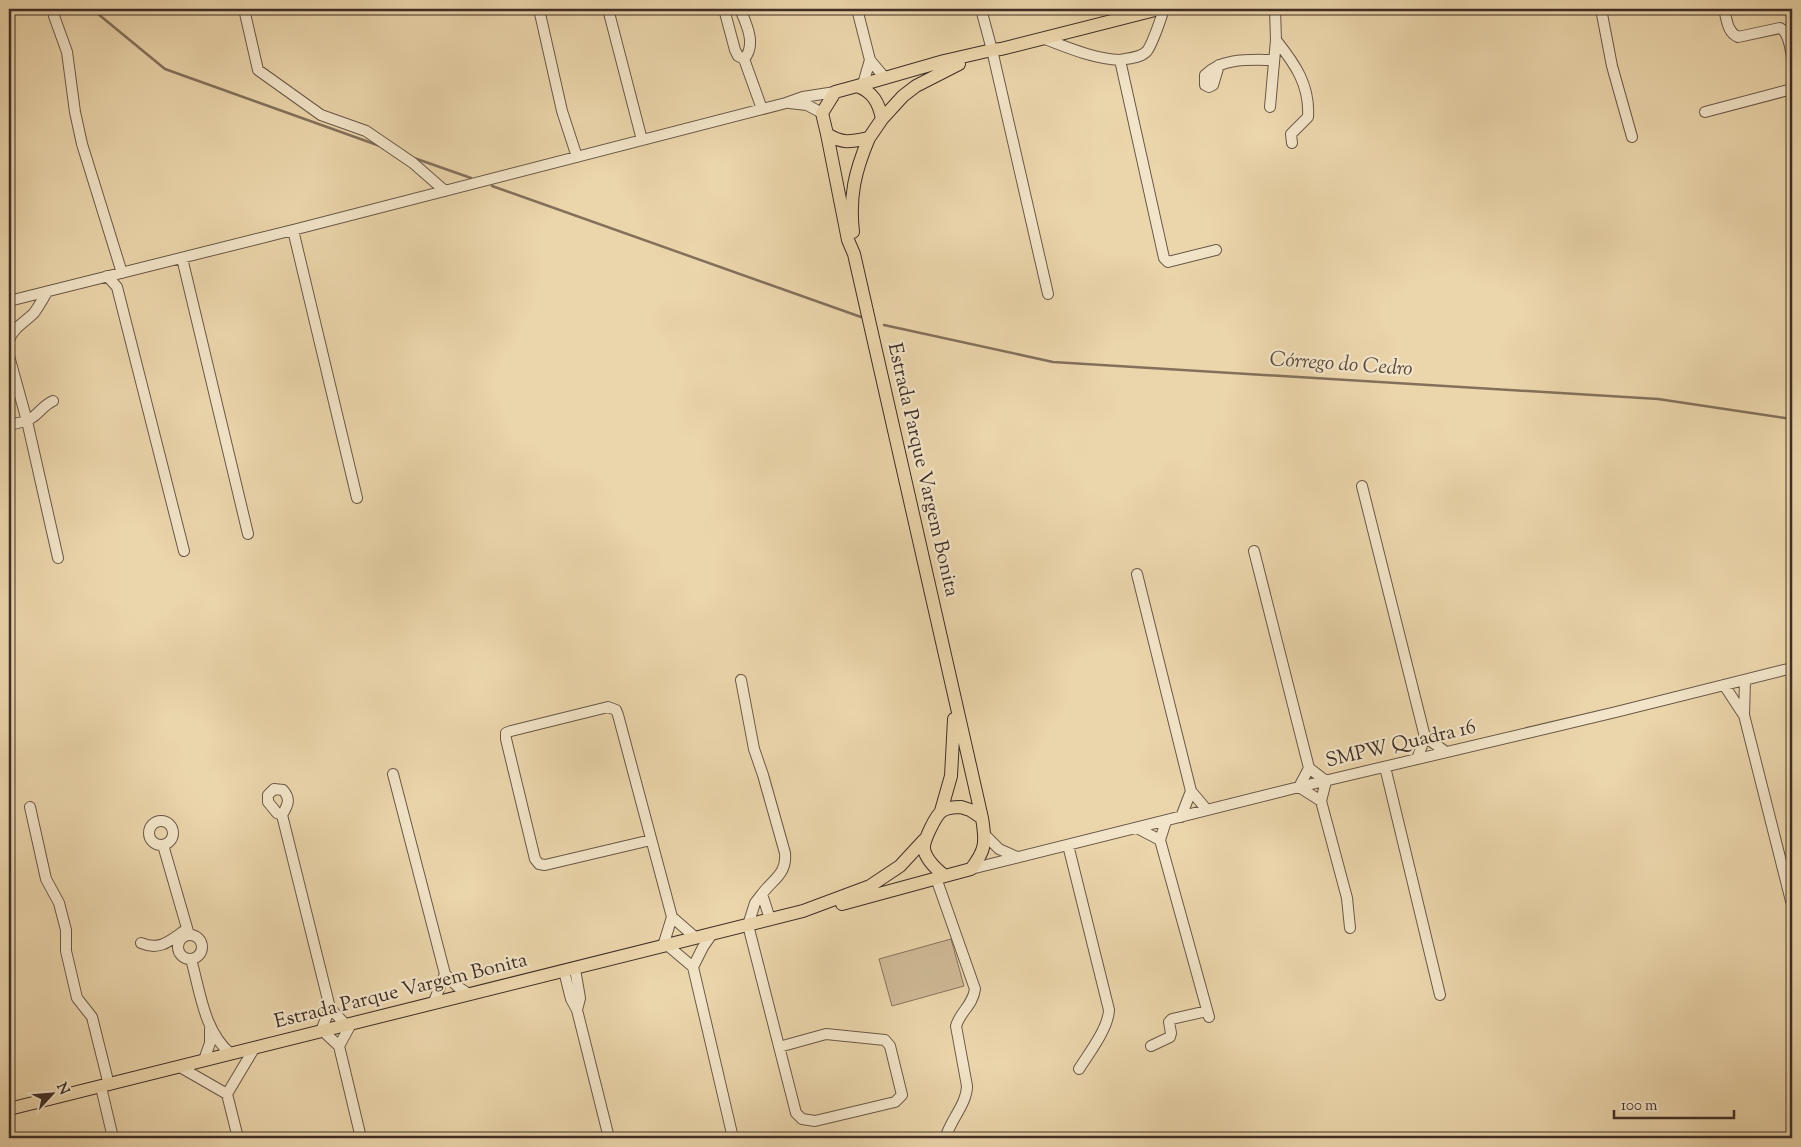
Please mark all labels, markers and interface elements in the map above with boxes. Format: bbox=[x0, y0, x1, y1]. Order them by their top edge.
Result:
street label: Estrada Parque Vargem Bonita bbox=[879, 340, 965, 600]
water label: Córrego do Cedro bbox=[1268, 345, 1414, 385]
street label: SMPW Quadra 16 bbox=[1323, 714, 1479, 776]
street label: Estrada Parque Vargem Bonita bbox=[271, 947, 531, 1037]
north arrow bbox=[28, 1070, 78, 1120]
text: N bbox=[50, 1080, 73, 1099]
scale bar bbox=[1614, 1087, 1734, 1119]
text: 100 m bbox=[1621, 1096, 1658, 1117]

